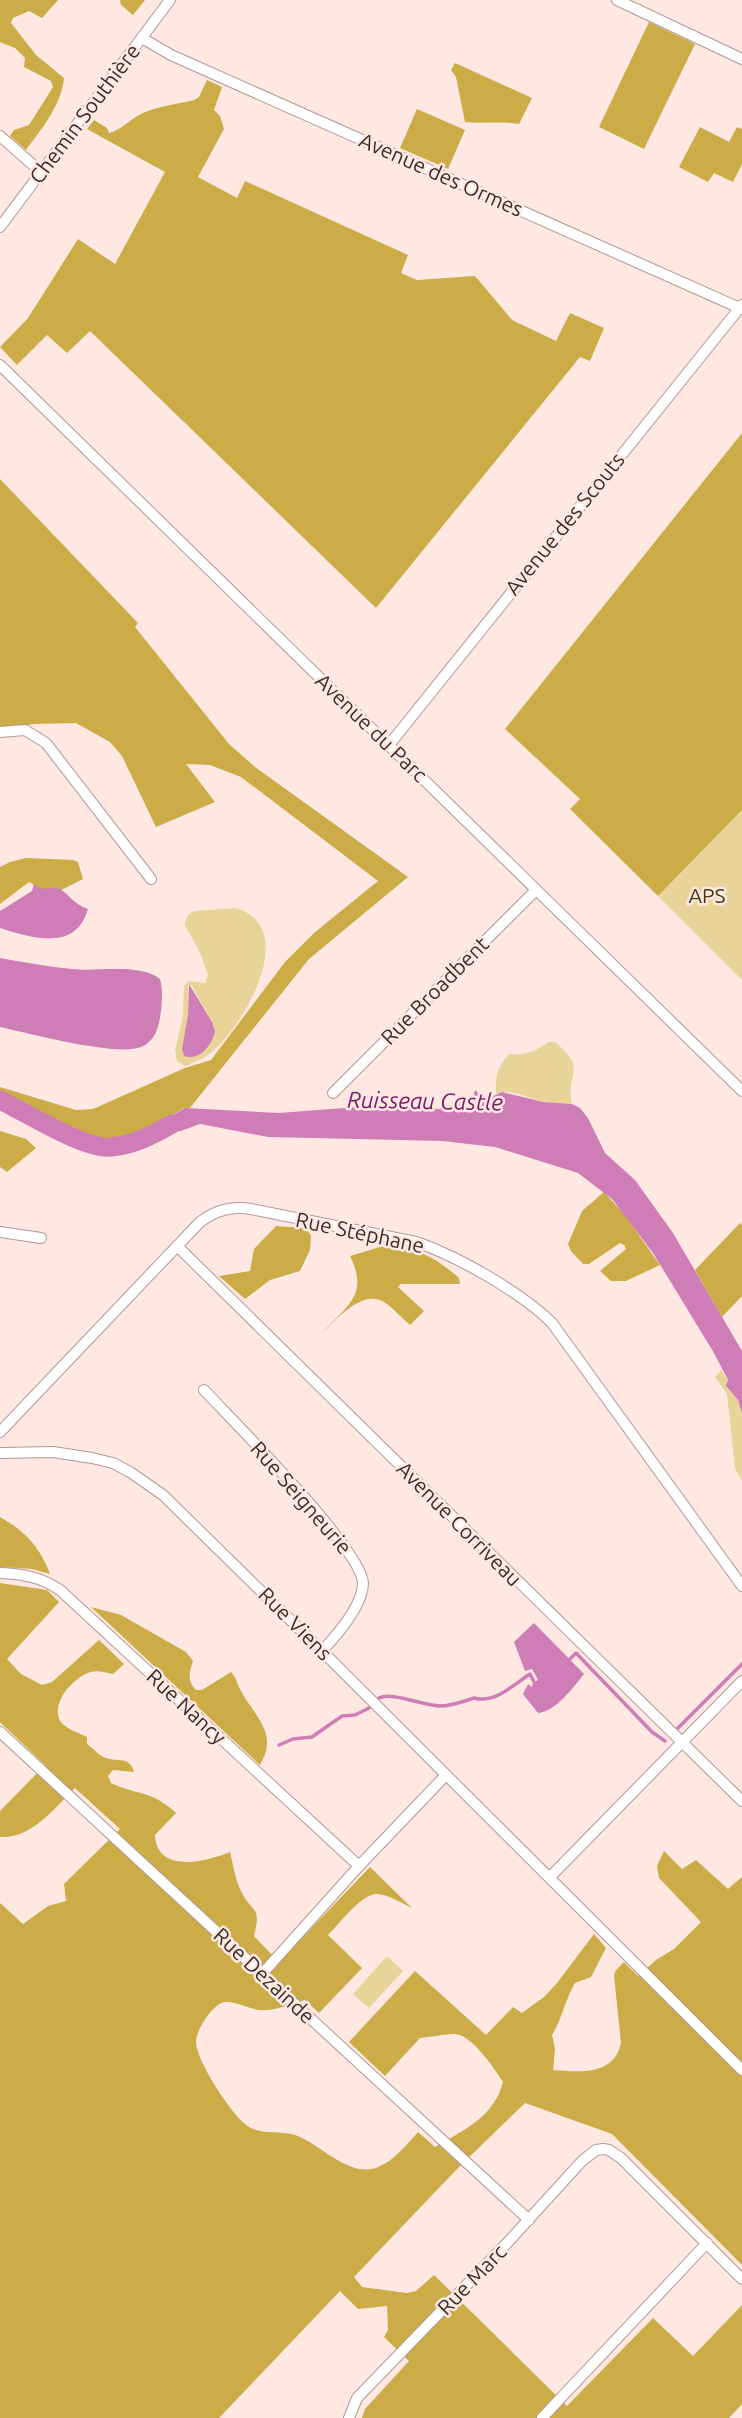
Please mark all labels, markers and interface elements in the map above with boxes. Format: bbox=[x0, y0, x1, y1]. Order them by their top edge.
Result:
street label: Chemin Southière bbox=[24, 39, 144, 188]
street label: Avenue des Ormes bbox=[356, 127, 527, 221]
street label: Avenue des Scouts bbox=[500, 448, 629, 599]
street label: Avenue du Parc bbox=[311, 668, 433, 787]
park label: APS bbox=[688, 883, 726, 907]
street label: Rue Broadbent bbox=[376, 932, 493, 1049]
water label: Ruisseau Castle bbox=[347, 1087, 504, 1114]
street label: Rue Stéphane bbox=[294, 1207, 427, 1257]
street label: Rue Seigneurie bbox=[246, 1436, 357, 1559]
street label: Avenue Corriveau bbox=[392, 1456, 527, 1591]
street label: Rue Viens bbox=[254, 1582, 337, 1665]
street label: Rue Nancy bbox=[142, 1664, 231, 1749]
street label: Rue Dezainde bbox=[209, 1922, 320, 2028]
street label: Rue Marc bbox=[432, 2239, 511, 2319]

